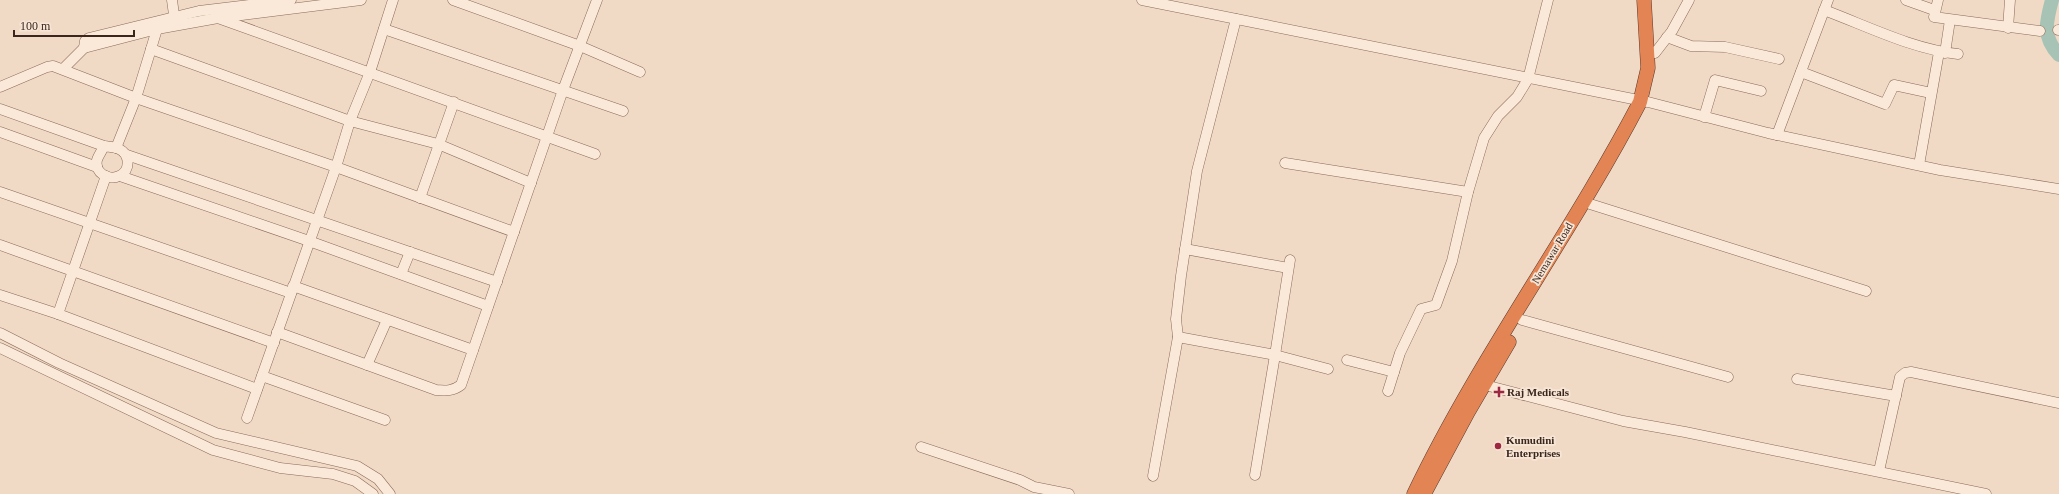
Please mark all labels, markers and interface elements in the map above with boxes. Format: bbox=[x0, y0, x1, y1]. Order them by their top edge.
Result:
scale bar bbox=[14, 12, 134, 38]
text: 100 m bbox=[20, 19, 51, 33]
street label: Nemawar Road bbox=[1529, 220, 1575, 286]
place label: Raj Medicals bbox=[1507, 386, 1570, 398]
marker: Raj Medicals bbox=[1494, 387, 1504, 397]
place label: Kumudini Enterprises bbox=[1506, 434, 1561, 459]
marker: Kumudini Enterprises bbox=[1493, 441, 1503, 451]

